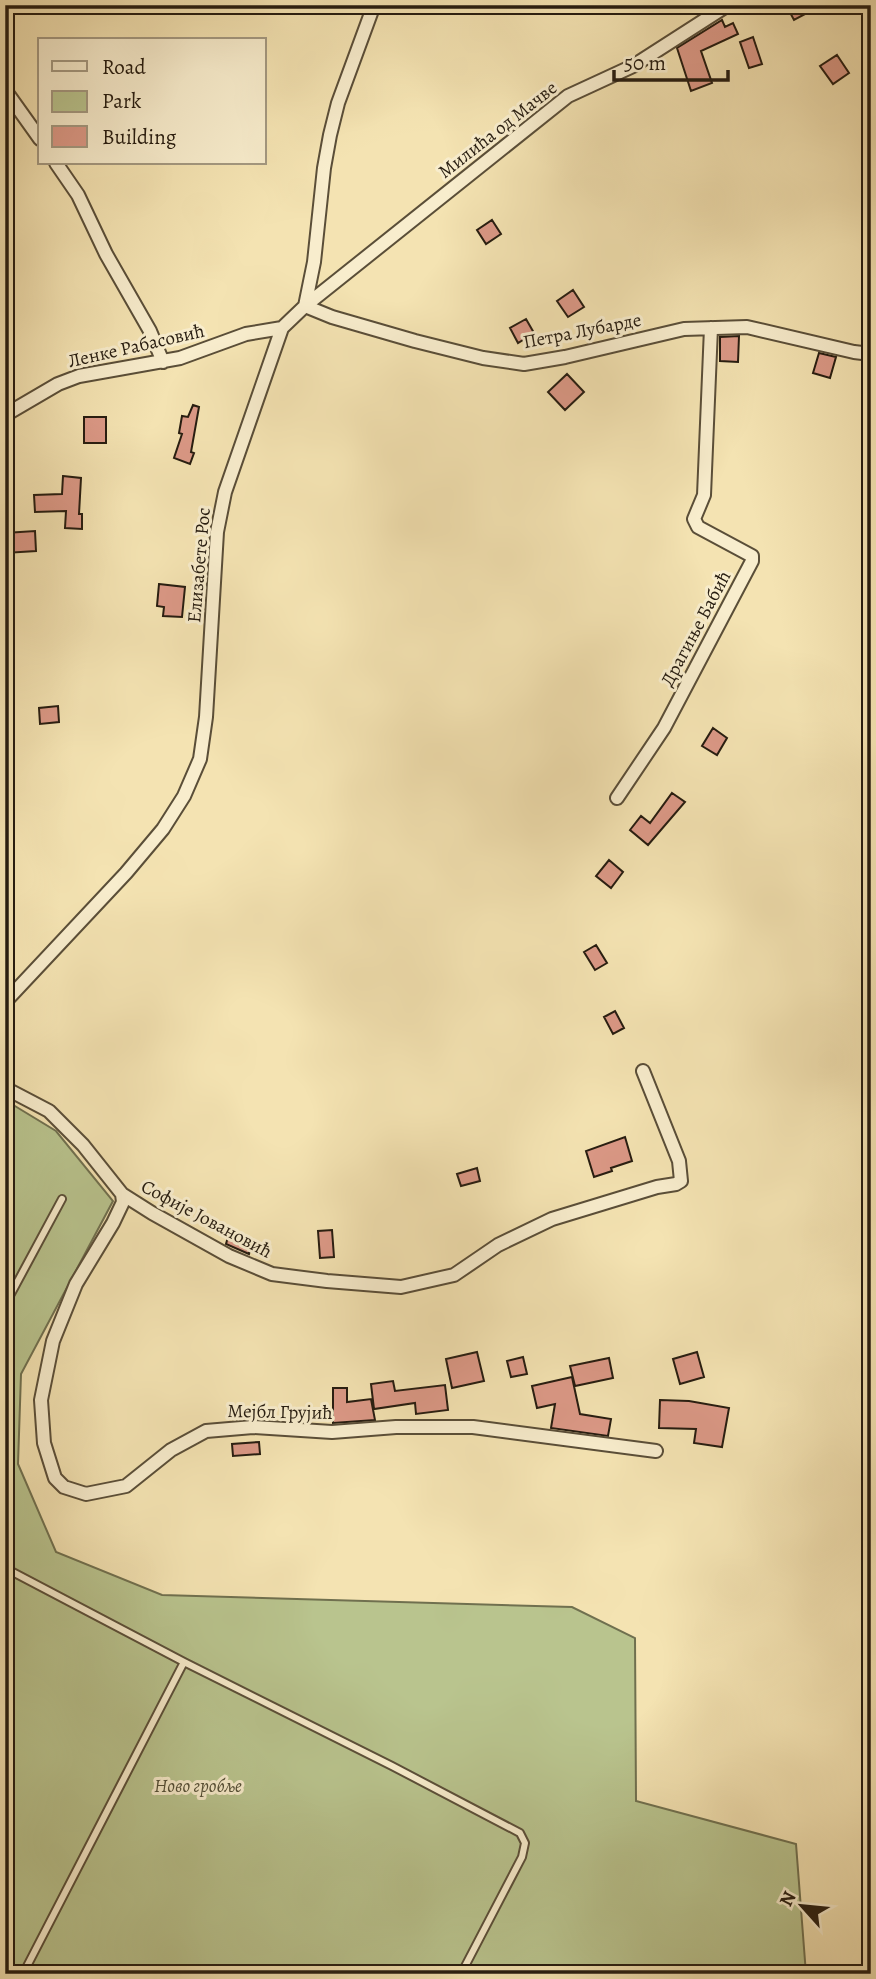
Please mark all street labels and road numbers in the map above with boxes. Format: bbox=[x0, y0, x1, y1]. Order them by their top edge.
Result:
street label: Милића од Мачве bbox=[433, 75, 563, 185]
street label: Петра Лубарде bbox=[521, 307, 643, 355]
street label: Ленке Рабасовић bbox=[66, 318, 207, 374]
street label: Елизабете Рос bbox=[181, 506, 217, 624]
street label: Драгиње Бабић bbox=[654, 566, 737, 691]
street label: Софије Јовановић bbox=[136, 1173, 277, 1264]
street label: Мејбл Грујић bbox=[227, 1398, 333, 1426]

